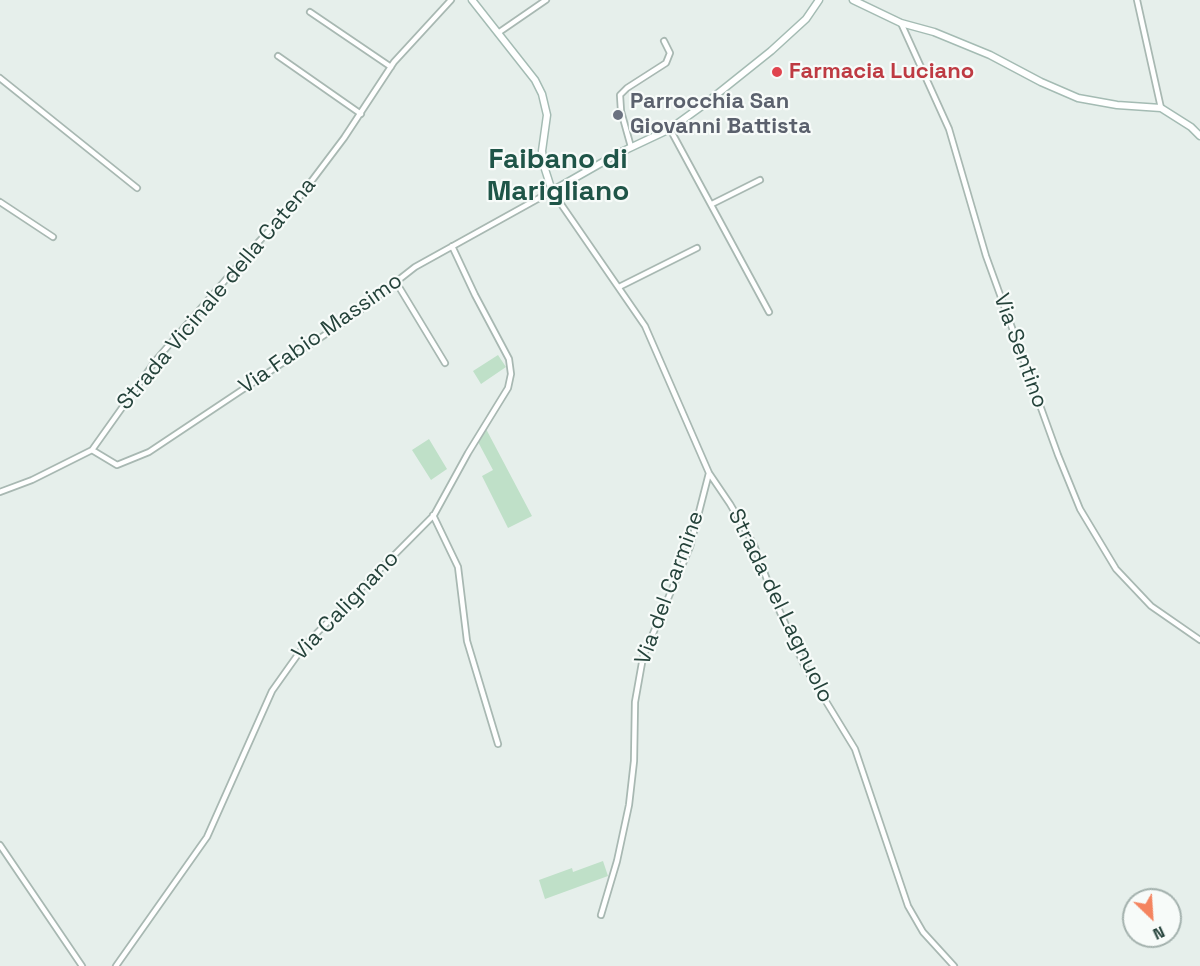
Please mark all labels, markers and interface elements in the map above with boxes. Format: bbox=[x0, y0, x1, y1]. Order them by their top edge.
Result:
place label: Farmacia Luciano bbox=[789, 59, 974, 85]
marker: Farmacia Luciano bbox=[770, 65, 784, 79]
place label: Parrocchia San Giovanni Battista bbox=[630, 89, 811, 140]
marker: Parrocchia San Giovanni Battista bbox=[611, 108, 625, 122]
district label: Faibano di Marigliano bbox=[487, 143, 629, 209]
street label: Strada Vicinale della Catena bbox=[112, 172, 322, 416]
street label: Via Fabio Massimo bbox=[234, 268, 408, 400]
street label: Via Sentino bbox=[987, 290, 1053, 412]
street label: Strada del Lagnuolo bbox=[722, 505, 838, 707]
street label: Via del Carmine bbox=[630, 508, 710, 668]
street label: Via Calignano bbox=[287, 546, 405, 666]
north arrow bbox=[1122, 888, 1182, 948]
text: N bbox=[1150, 921, 1168, 945]

